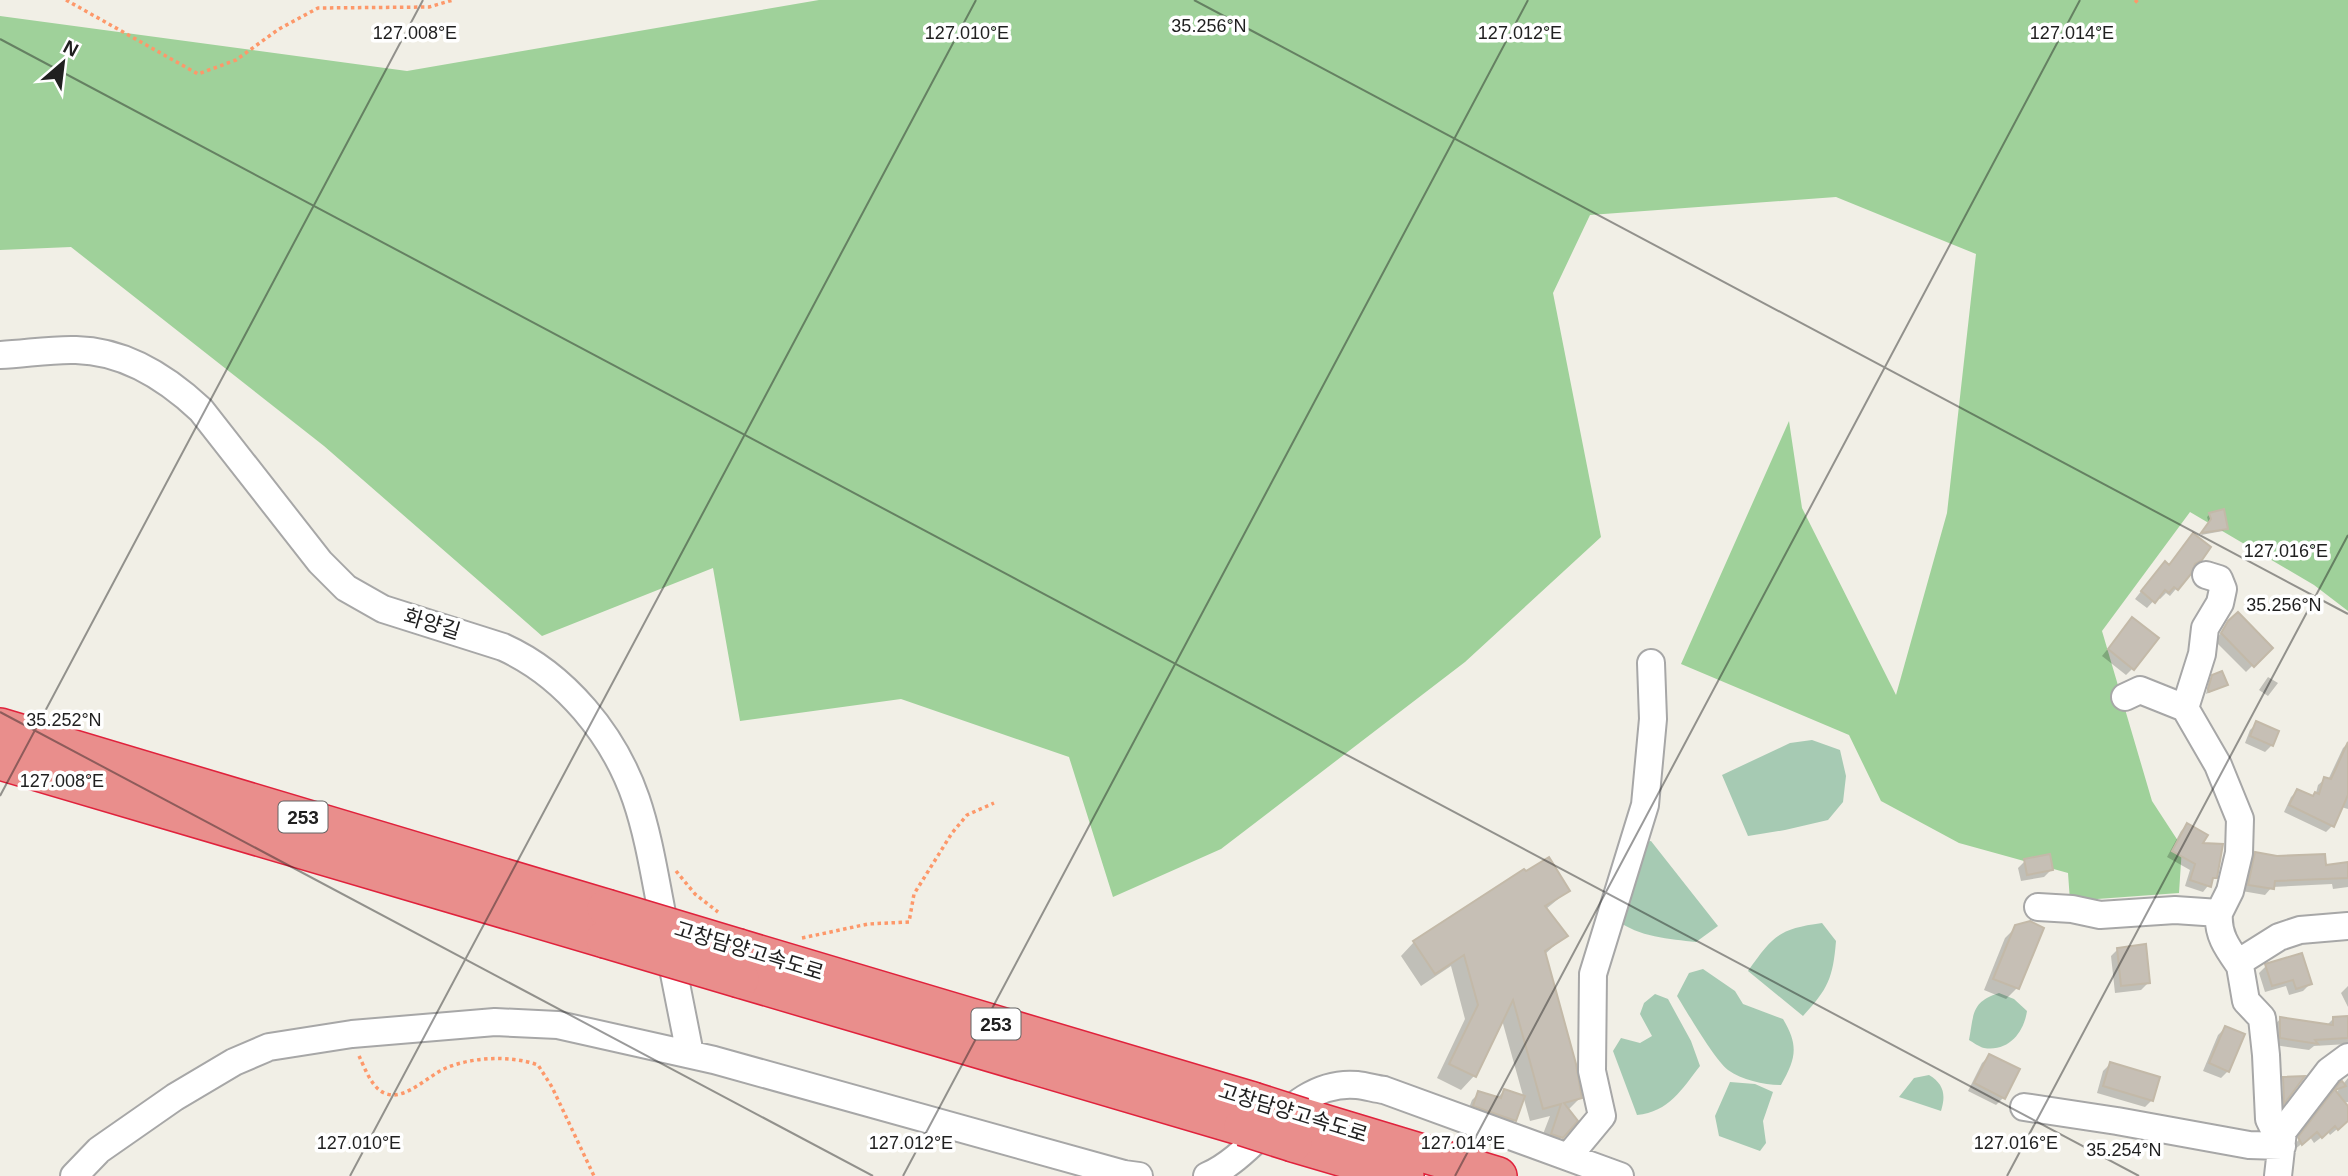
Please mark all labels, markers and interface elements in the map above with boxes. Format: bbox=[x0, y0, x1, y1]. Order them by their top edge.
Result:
text: 35.256°N bbox=[1171, 16, 1247, 36]
text: 127.008°E bbox=[373, 23, 457, 43]
text: 127.010°E bbox=[925, 23, 1009, 43]
text: 127.012°E bbox=[1478, 23, 1562, 43]
text: 127.014°E bbox=[2030, 23, 2114, 43]
north arrow bbox=[28, 28, 98, 98]
text: N bbox=[60, 36, 82, 61]
text: 127.016°E bbox=[2244, 541, 2328, 561]
text: 35.256°N bbox=[2246, 595, 2322, 615]
street label: 화양길 bbox=[401, 604, 463, 643]
text: 35.252°N bbox=[26, 710, 102, 730]
text: 127.008°E bbox=[20, 771, 104, 791]
road number: 253 bbox=[278, 802, 328, 832]
street label: 고창담양고속도로 bbox=[672, 917, 826, 984]
road number: 253 bbox=[972, 1008, 1020, 1040]
street label: 고창담양고속도로 bbox=[1216, 1079, 1370, 1146]
text: 127.010°E bbox=[317, 1133, 401, 1153]
text: 127.012°E bbox=[869, 1133, 953, 1153]
text: 127.014°E bbox=[1421, 1133, 1505, 1153]
text: 127.016°E bbox=[1974, 1133, 2058, 1153]
text: 35.254°N bbox=[2086, 1140, 2162, 1160]

